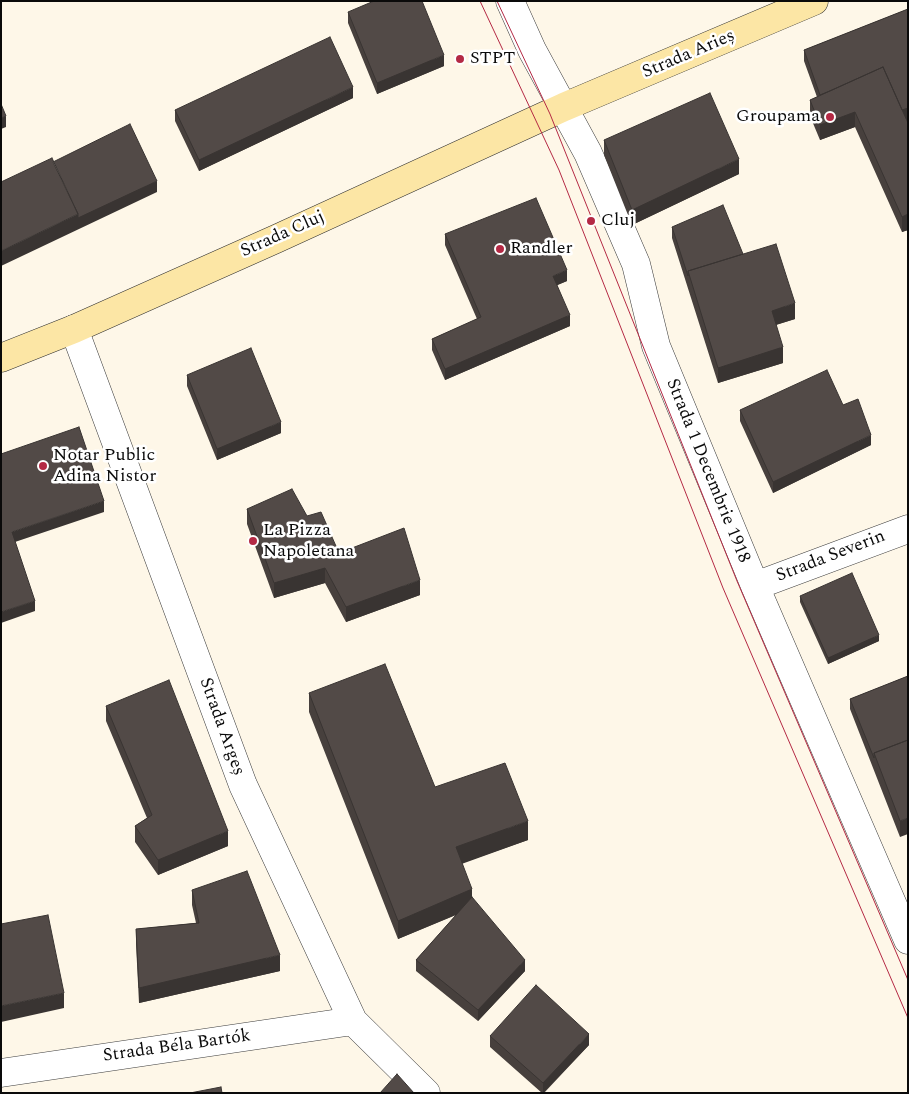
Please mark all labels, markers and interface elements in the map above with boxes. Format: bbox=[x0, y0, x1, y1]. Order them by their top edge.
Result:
street label: Strada Arieș bbox=[639, 26, 739, 84]
place label: STPT bbox=[470, 48, 515, 70]
marker: STPT bbox=[454, 53, 466, 65]
place label: Groupama bbox=[736, 106, 820, 128]
marker: Groupama bbox=[824, 111, 836, 123]
street label: Strada Cluj bbox=[238, 207, 328, 263]
place label: Cluj bbox=[601, 210, 635, 232]
marker: Cluj bbox=[585, 215, 597, 227]
place label: Randler bbox=[510, 238, 573, 260]
marker: Randler bbox=[494, 243, 506, 255]
street label: Strada 1 Decembrie 1918 bbox=[660, 376, 754, 566]
place label: Notar Public Adina Nistor bbox=[53, 445, 156, 488]
marker: Notar Public Adina Nistor bbox=[37, 460, 49, 472]
place label: La Pizza Napoletana bbox=[263, 520, 354, 562]
street label: Strada Severin bbox=[773, 526, 889, 588]
marker: La Pizza Napoletana bbox=[247, 535, 259, 547]
street label: Strada Argeș bbox=[193, 675, 249, 779]
street label: Strada Béla Bartók bbox=[102, 1026, 252, 1068]

